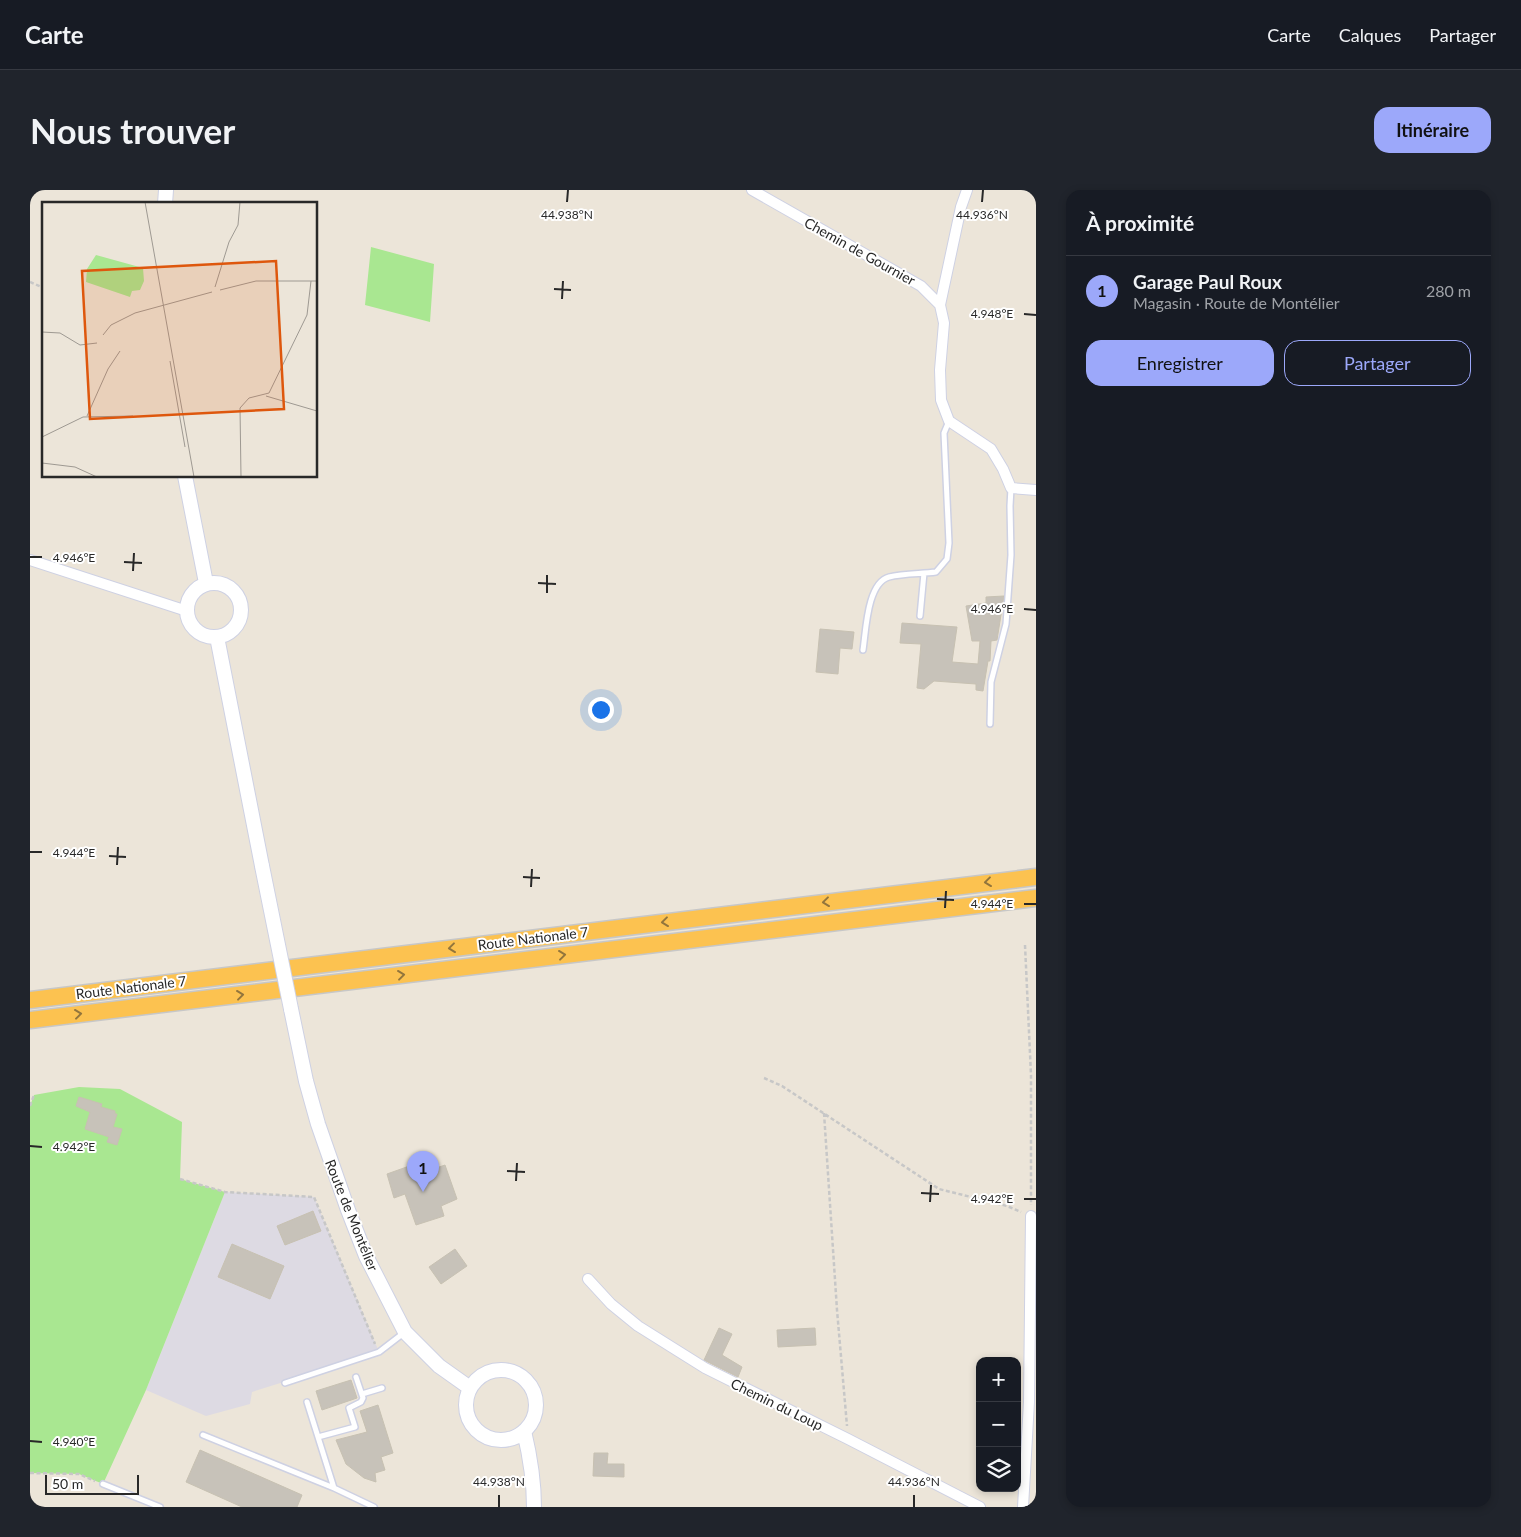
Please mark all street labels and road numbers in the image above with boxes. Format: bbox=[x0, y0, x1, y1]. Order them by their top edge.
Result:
street label: Chemin de Gournier bbox=[802, 213, 918, 289]
street label: Route Nationale 7 bbox=[477, 923, 589, 953]
street label: Route Nationale 7 bbox=[75, 972, 187, 1002]
street label: Route de Montélier bbox=[322, 1157, 382, 1273]
street label: Chemin du Loup bbox=[728, 1374, 826, 1434]

